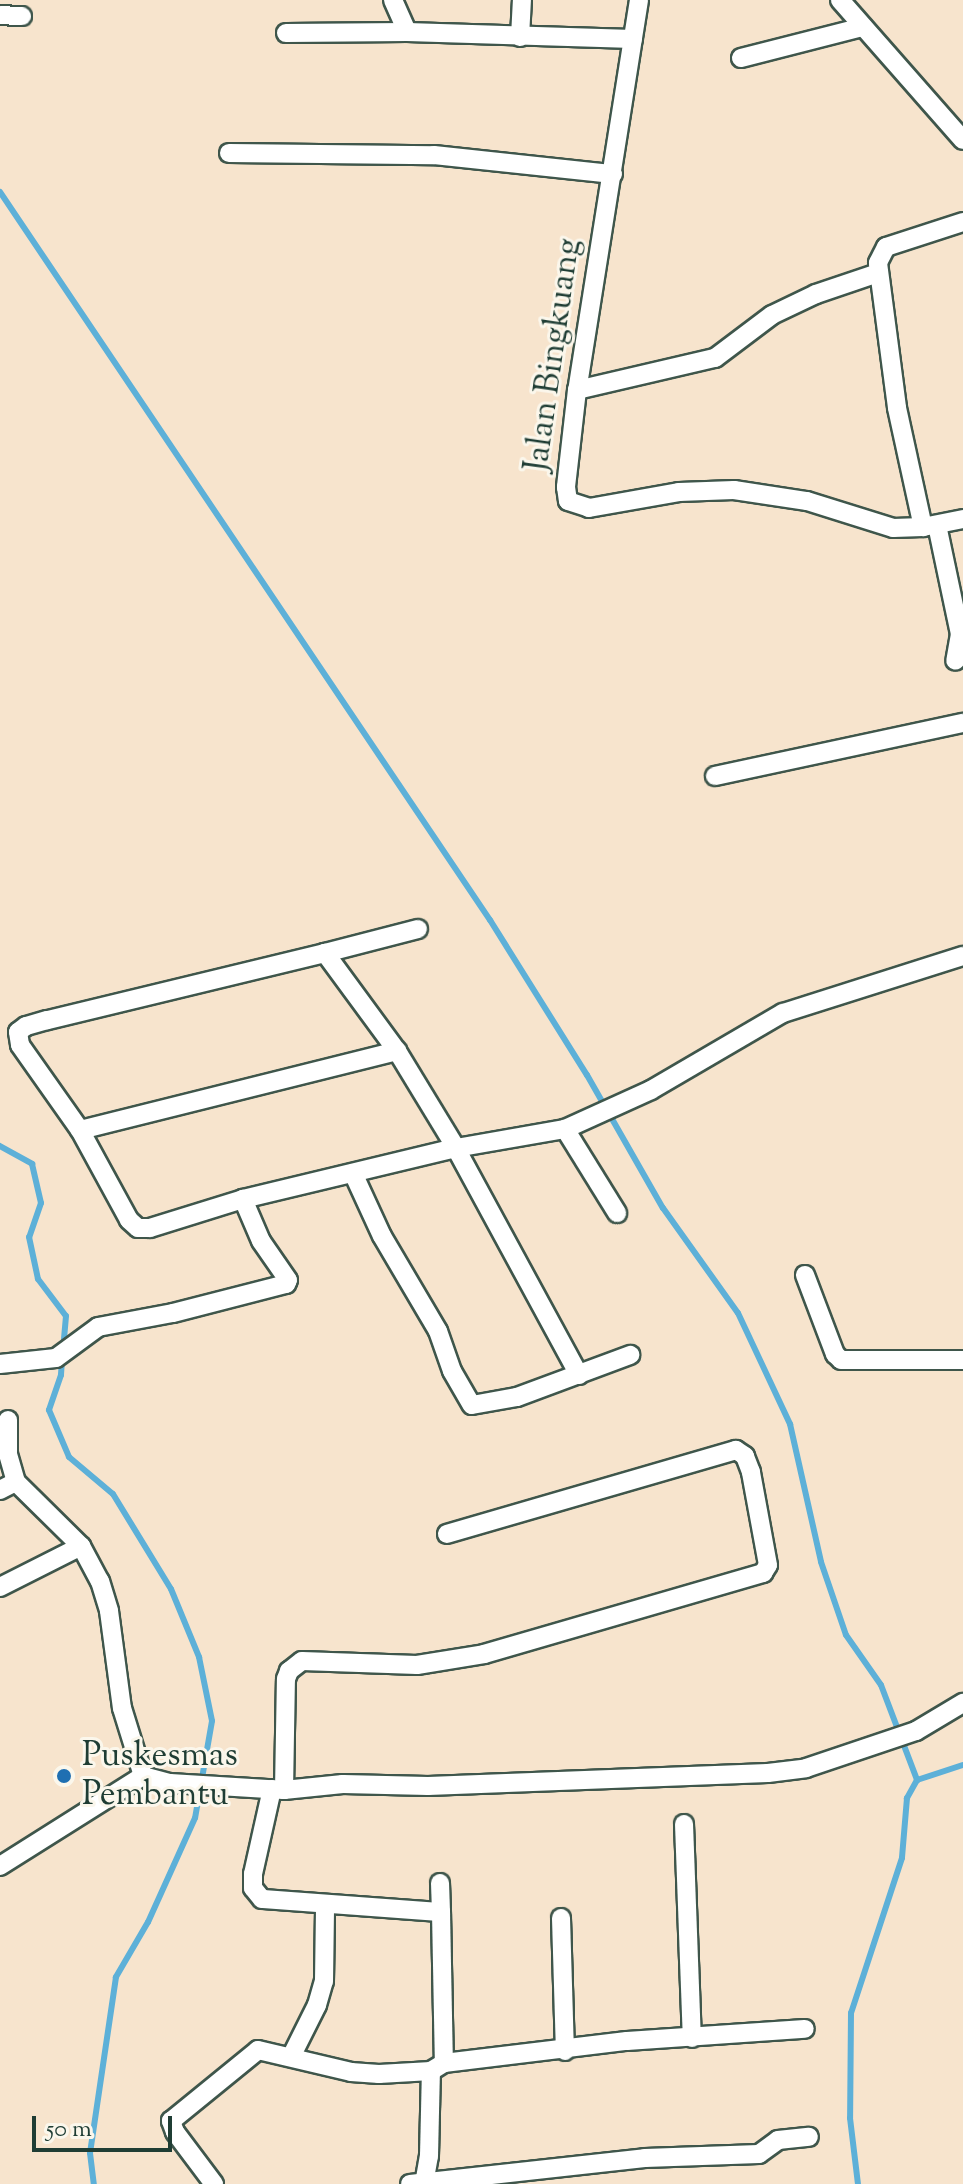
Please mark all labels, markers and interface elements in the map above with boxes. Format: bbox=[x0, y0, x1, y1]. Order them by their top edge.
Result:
street label: Jalan Bingkuang bbox=[517, 236, 591, 474]
place label: Puskesmas Pembantu bbox=[82, 1736, 238, 1816]
marker: Puskesmas Pembantu bbox=[53, 1765, 75, 1787]
scale bar bbox=[36, 2100, 176, 2150]
text: 50 m bbox=[46, 2113, 92, 2147]

